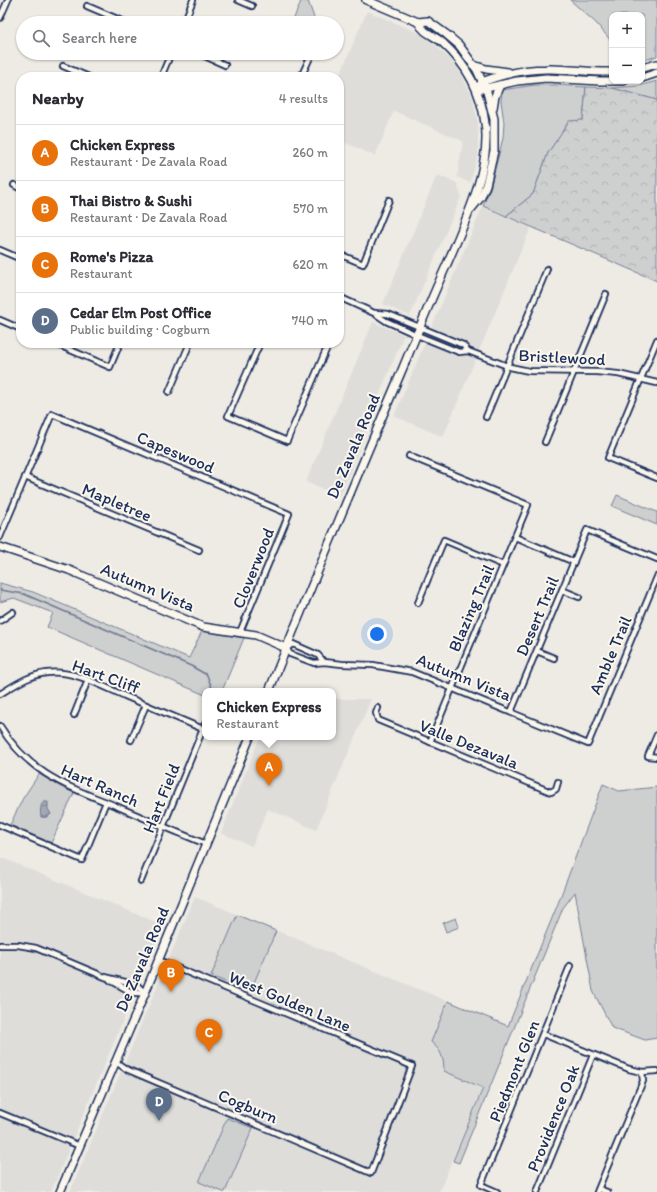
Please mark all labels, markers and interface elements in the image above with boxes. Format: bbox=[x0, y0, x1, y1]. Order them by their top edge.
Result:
map controls bbox=[609, 12, 645, 84]
button: + bbox=[609, 12, 645, 48]
search box bbox=[16, 16, 344, 60]
icon: search bbox=[30, 27, 52, 49]
text: Search here bbox=[62, 29, 137, 47]
button: − bbox=[609, 48, 645, 84]
text: Nearby bbox=[32, 88, 84, 108]
text: 4 results bbox=[279, 91, 328, 106]
text: Chicken Express bbox=[70, 136, 175, 154]
text: A bbox=[41, 145, 49, 160]
text: 260 m bbox=[292, 145, 328, 160]
text: Restaurant · De Zavala Road bbox=[70, 154, 227, 169]
text: Thai Bistro & Sushi bbox=[70, 192, 192, 210]
text: B bbox=[41, 201, 49, 216]
text: 570 m bbox=[293, 201, 328, 216]
text: Restaurant · De Zavala Road bbox=[70, 210, 227, 225]
text: Rome's Pizza bbox=[70, 248, 153, 266]
text: C bbox=[41, 257, 49, 272]
text: 620 m bbox=[292, 257, 328, 272]
text: Restaurant bbox=[70, 266, 132, 281]
text: Cedar Elm Post Office bbox=[70, 304, 211, 322]
text: D bbox=[41, 313, 49, 328]
text: 740 m bbox=[292, 313, 328, 328]
text: Public building · Cogburn bbox=[70, 322, 210, 337]
street label: Bristlewood bbox=[518, 345, 607, 369]
street label: De Zavala Road bbox=[322, 390, 384, 502]
street label: Capeswood bbox=[134, 427, 219, 478]
street label: Mapletree bbox=[79, 478, 155, 526]
street label: Cloverwood bbox=[228, 525, 278, 611]
street label: Autumn Vista bbox=[98, 558, 198, 616]
street label: Blazing Trail bbox=[444, 561, 498, 655]
street label: Desert Trail bbox=[511, 573, 563, 659]
street label: Amble Trail bbox=[585, 613, 636, 697]
your location bbox=[367, 624, 387, 644]
street label: Autumn Vista bbox=[414, 649, 514, 705]
street label: Hart Cliff bbox=[70, 655, 143, 698]
popup bbox=[202, 688, 336, 740]
text: Chicken Express bbox=[217, 698, 321, 716]
street label: Valle Dezavala bbox=[416, 715, 522, 773]
text: Restaurant bbox=[217, 716, 279, 731]
pin: A bbox=[256, 753, 282, 786]
street label: Hart Ranch bbox=[58, 759, 142, 811]
street label: Hart Field bbox=[138, 760, 184, 836]
street label: De Zavala Road bbox=[111, 903, 173, 1015]
pin: B bbox=[158, 959, 184, 992]
street label: West Golden Lane bbox=[226, 966, 354, 1036]
street label: Piedmont Glen bbox=[485, 1017, 544, 1125]
pin: C bbox=[196, 1019, 222, 1052]
street label: Providence Oak bbox=[522, 1061, 584, 1174]
street label: Cogburn bbox=[215, 1085, 281, 1128]
pin: D bbox=[146, 1088, 172, 1121]

